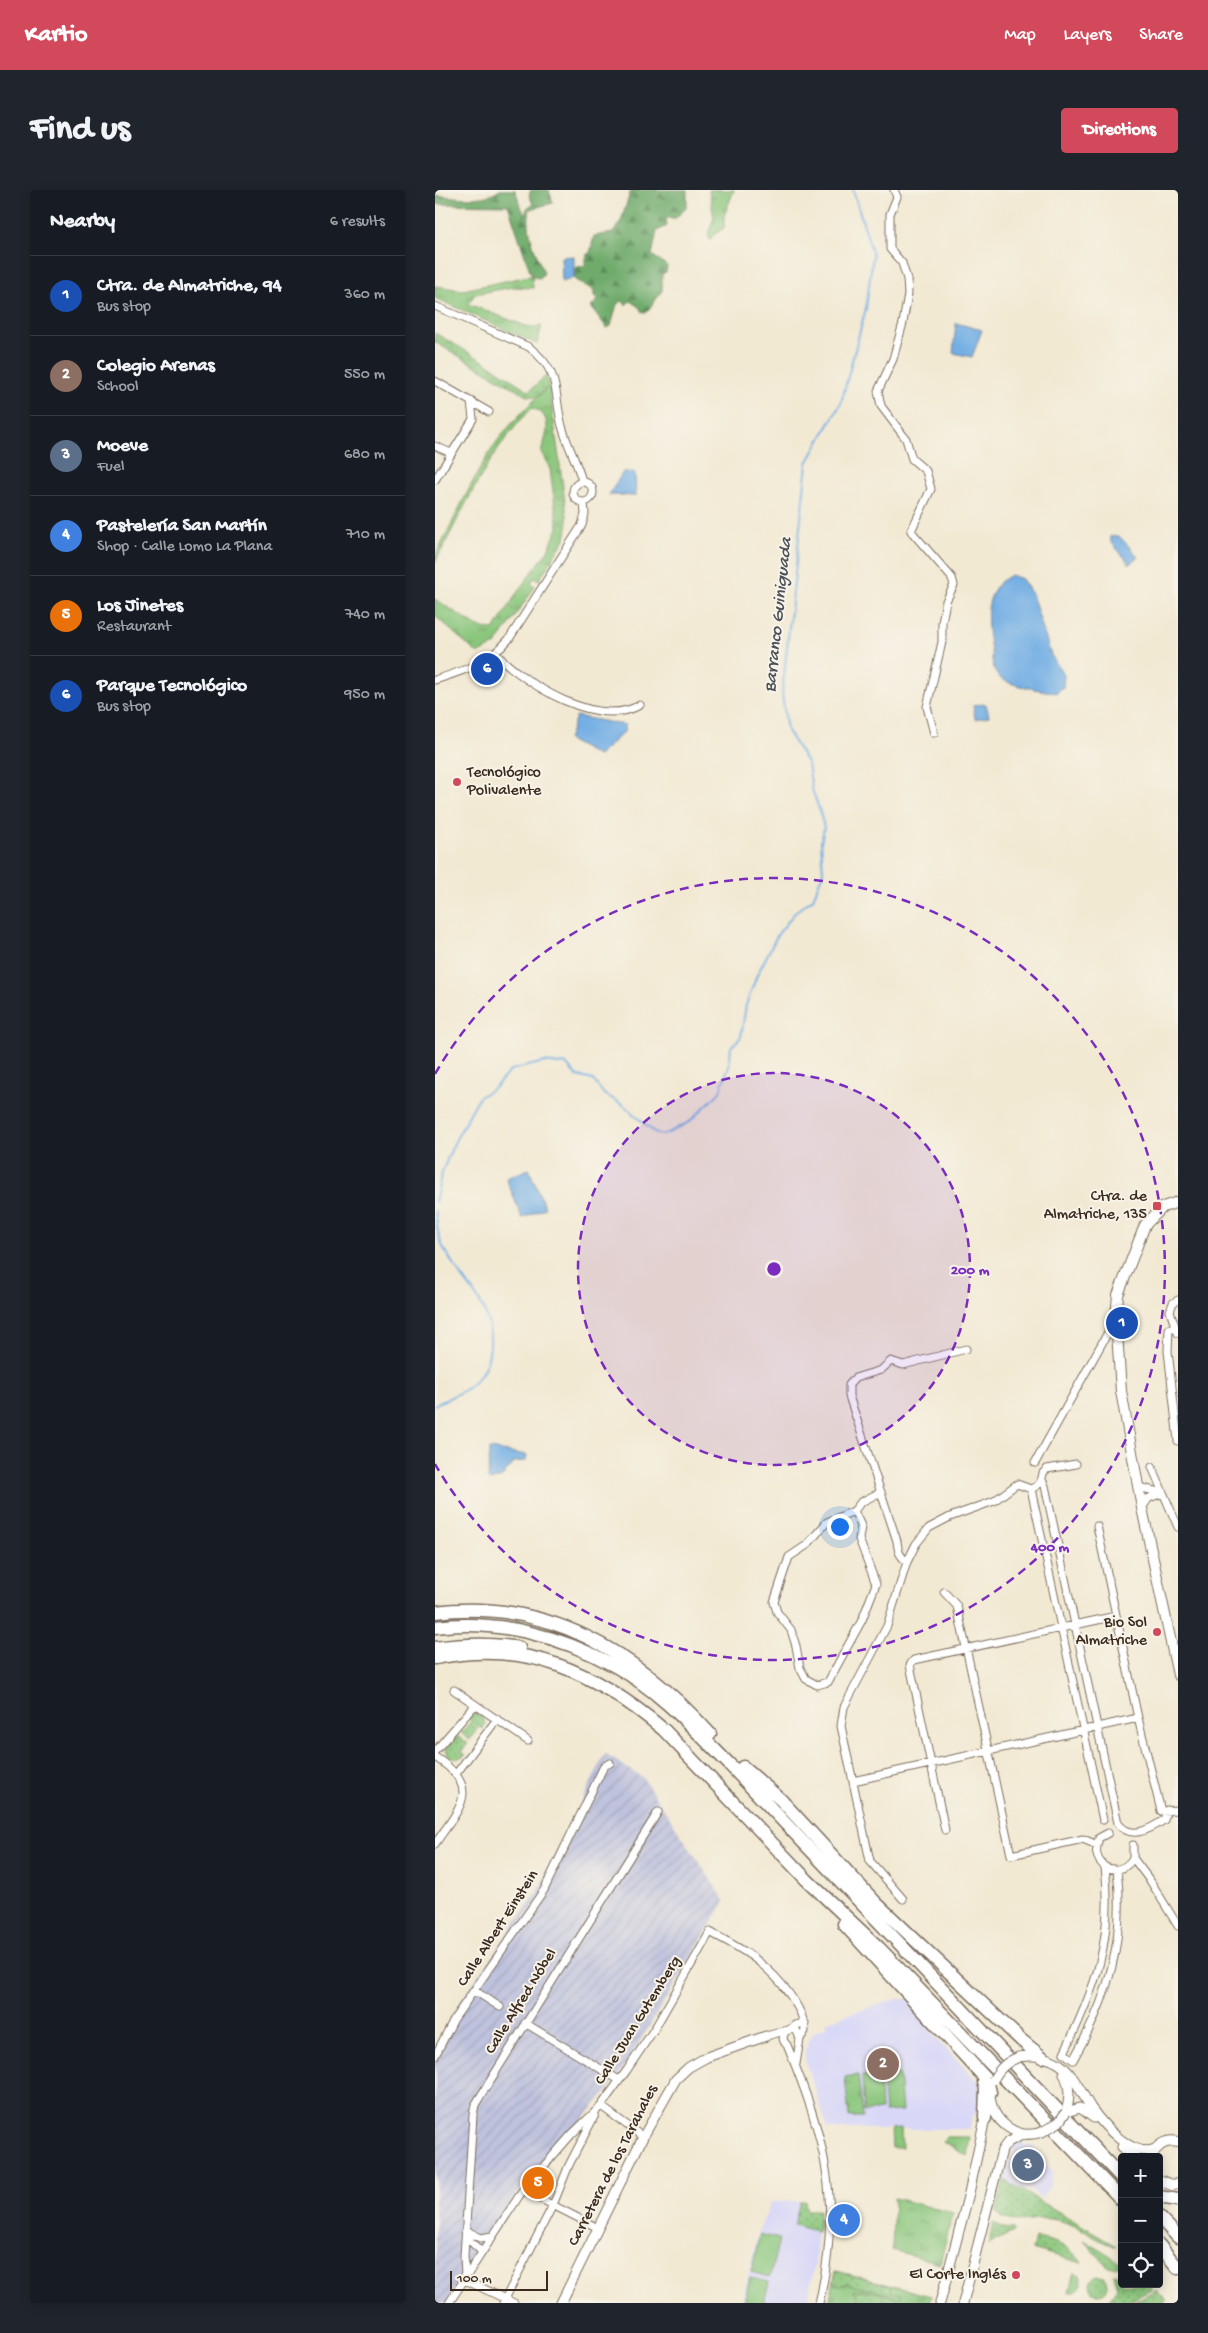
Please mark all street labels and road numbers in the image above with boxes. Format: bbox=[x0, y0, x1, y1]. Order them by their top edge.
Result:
street label: Calle Albert Einstein bbox=[454, 1867, 544, 1991]
street label: Calle Alfred Nóbel bbox=[482, 1946, 562, 2058]
street label: Calle Juan Gutemberg bbox=[592, 1953, 686, 2089]
street label: Carretera de los Tarahales bbox=[565, 2081, 663, 2250]

